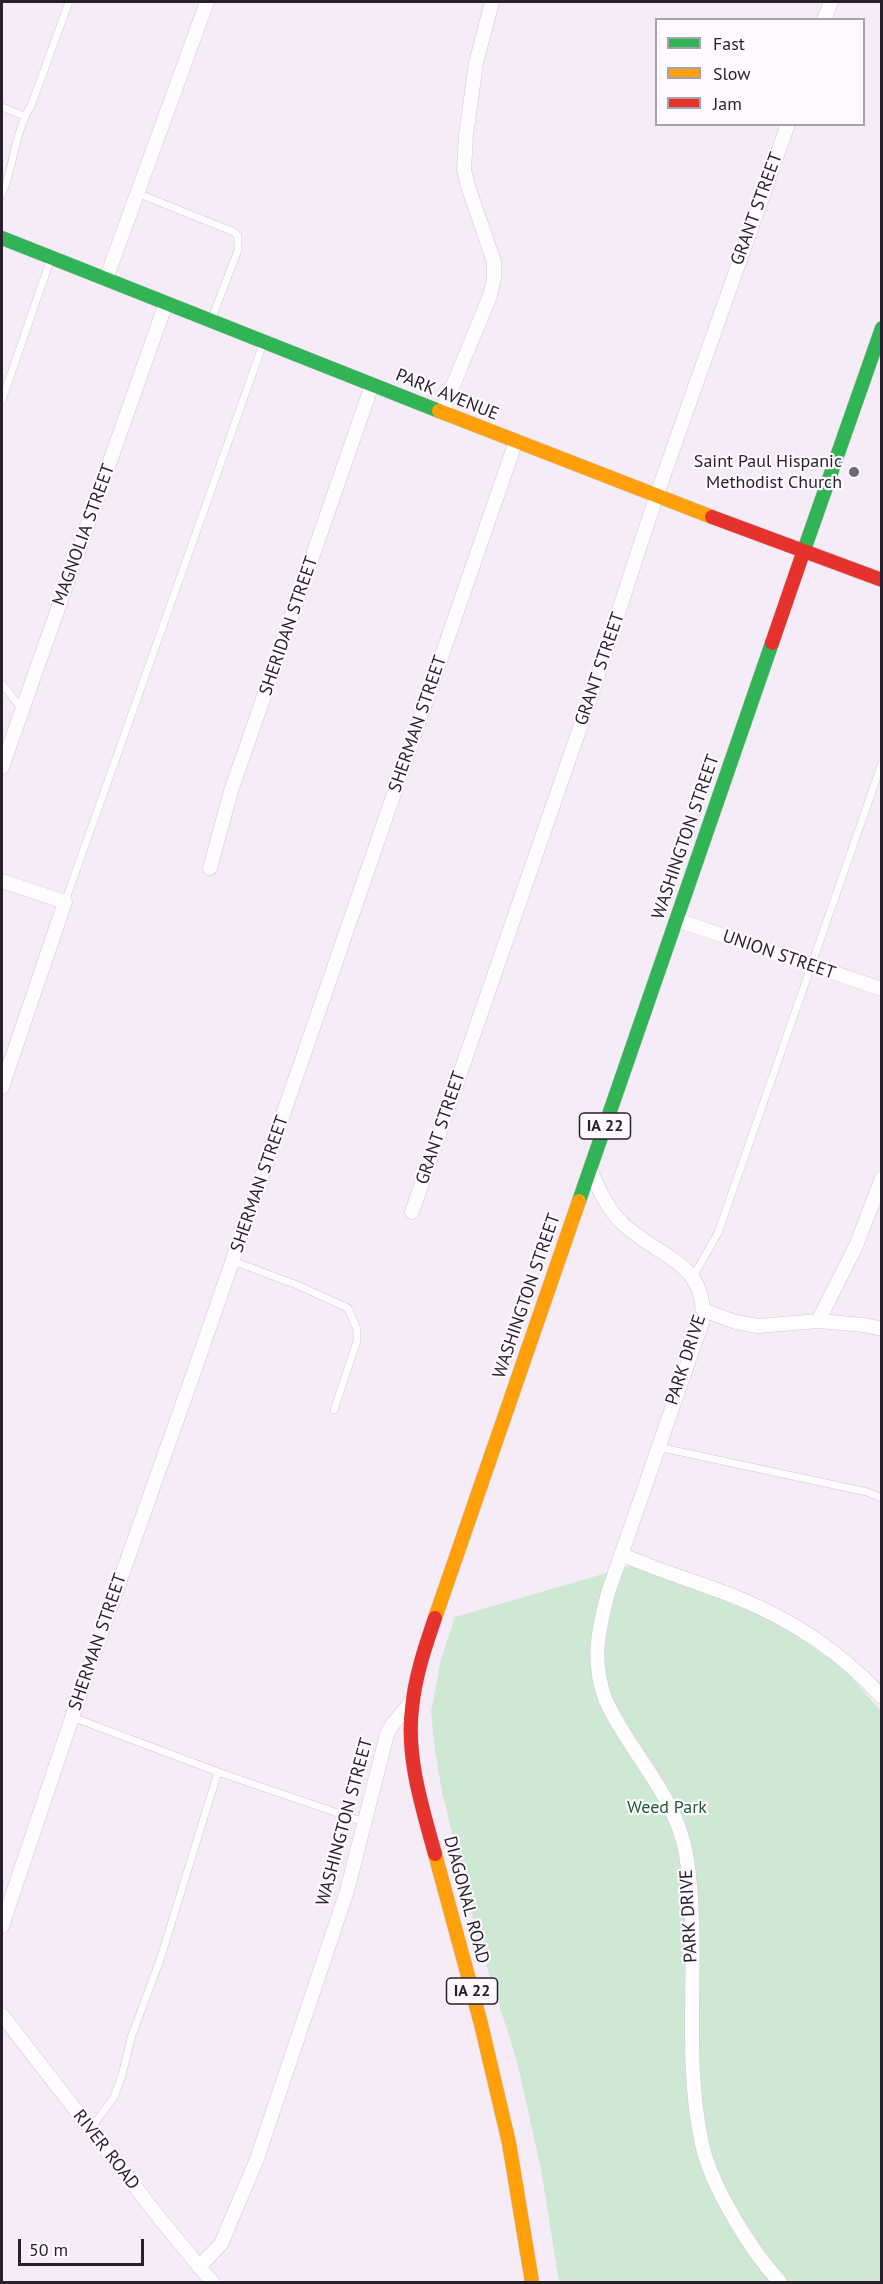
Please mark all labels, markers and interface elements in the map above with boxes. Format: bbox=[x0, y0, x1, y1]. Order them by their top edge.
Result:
legend bbox=[655, 18, 865, 126]
text: Fast bbox=[713, 32, 745, 55]
text: Slow bbox=[713, 62, 751, 85]
text: Jam bbox=[713, 92, 742, 115]
street label: GRANT STREET bbox=[727, 150, 787, 268]
street label: PARK AVENUE bbox=[392, 365, 502, 425]
place label: Saint Paul Hispanic Methodist Church bbox=[694, 451, 842, 494]
street label: MAGNOLIA STREET bbox=[48, 461, 120, 609]
marker: Saint Paul Hispanic Methodist Church bbox=[847, 465, 861, 479]
street label: SHERIDAN STREET bbox=[255, 554, 323, 698]
street label: GRANT STREET bbox=[571, 610, 629, 728]
street label: SHERMAN STREET bbox=[384, 653, 452, 795]
street label: WASHINGTON STREET bbox=[648, 752, 724, 922]
street label: UNION STREET bbox=[720, 926, 838, 984]
street label: GRANT STREET bbox=[412, 1069, 470, 1187]
street label: SHERMAN STREET bbox=[226, 1113, 294, 1255]
road number: IA 22 bbox=[580, 1113, 630, 1139]
street label: WASHINGTON STREET bbox=[489, 1211, 565, 1381]
street label: PARK DRIVE bbox=[661, 1312, 711, 1408]
street label: SHERMAN STREET bbox=[64, 1571, 132, 1713]
street label: WASHINGTON STREET bbox=[312, 1736, 378, 1908]
park label: Weed Park bbox=[627, 1797, 707, 1819]
street label: DIAGONAL ROAD bbox=[439, 1834, 493, 1966]
street label: PARK DRIVE bbox=[676, 1869, 702, 1963]
road number: IA 22 bbox=[446, 1978, 498, 2004]
street label: RIVER ROAD bbox=[68, 2106, 144, 2194]
scale bar bbox=[21, 2227, 147, 2265]
text: 50 m bbox=[29, 2238, 68, 2261]

